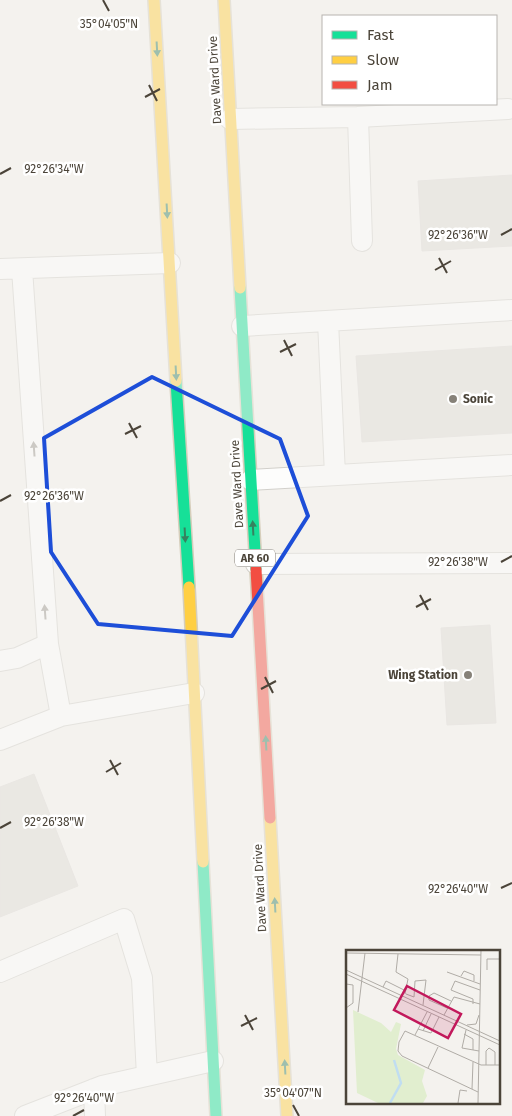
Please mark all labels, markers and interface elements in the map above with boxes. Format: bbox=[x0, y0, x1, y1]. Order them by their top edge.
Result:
legend bbox=[322, 15, 497, 105]
text: 35°04'05"N bbox=[80, 17, 138, 31]
text: Fast bbox=[367, 26, 394, 44]
street label: Dave Ward Drive bbox=[206, 35, 224, 125]
one-way arrow bbox=[153, 41, 161, 57]
text: Slow bbox=[367, 51, 399, 69]
text: Jam bbox=[367, 76, 393, 94]
text: 92°26'34"W bbox=[24, 162, 84, 176]
one-way arrow bbox=[163, 203, 171, 219]
text: 92°26'36"W bbox=[428, 228, 488, 242]
one-way arrow bbox=[173, 365, 181, 381]
place label: Sonic bbox=[463, 392, 493, 406]
marker: Sonic bbox=[447, 393, 459, 405]
street label: Dave Ward Drive bbox=[228, 439, 246, 529]
one-way arrow bbox=[30, 441, 38, 457]
text: 92°26'36"W bbox=[24, 489, 84, 503]
one-way arrow bbox=[249, 520, 257, 536]
one-way arrow bbox=[182, 528, 190, 544]
road number: AR 60 bbox=[235, 550, 275, 566]
text: 92°26'38"W bbox=[428, 555, 488, 569]
one-way arrow bbox=[41, 603, 49, 619]
place label: Wing Station bbox=[388, 668, 458, 682]
marker: Wing Station bbox=[462, 669, 474, 681]
one-way arrow bbox=[261, 735, 269, 751]
text: 92°26'38"W bbox=[24, 815, 84, 829]
street label: Dave Ward Drive bbox=[251, 843, 269, 933]
text: 92°26'40"W bbox=[428, 882, 488, 896]
one-way arrow bbox=[271, 897, 279, 913]
inset map bbox=[346, 950, 500, 1104]
one-way arrow bbox=[280, 1059, 288, 1075]
text: 35°04'07"N bbox=[264, 1086, 322, 1100]
text: 92°26'40"W bbox=[54, 1091, 114, 1105]

